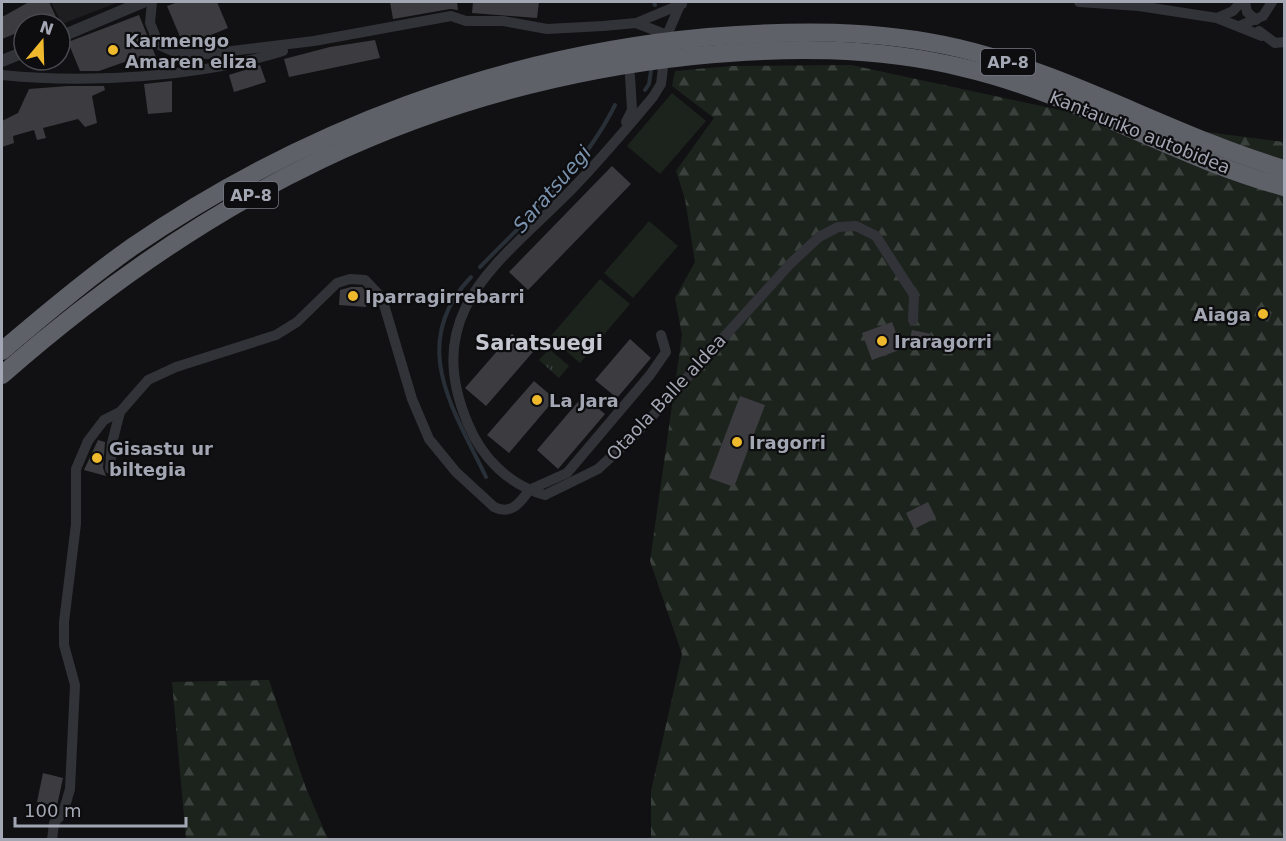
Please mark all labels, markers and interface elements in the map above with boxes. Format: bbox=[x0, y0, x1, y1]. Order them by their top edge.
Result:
north arrow bbox=[12, 12, 72, 72]
text: N bbox=[37, 17, 56, 39]
place label: Karmengo Amaren eliza bbox=[125, 30, 257, 72]
marker: Karmengo Amaren eliza bbox=[106, 43, 120, 57]
road number: AP-8 bbox=[981, 49, 1035, 75]
street label: Kantauriko autobidea bbox=[1047, 86, 1233, 178]
water label: Saratsuegi bbox=[508, 140, 596, 237]
road number: AP-8 bbox=[224, 182, 278, 208]
place label: Iparragirrebarri bbox=[365, 286, 525, 307]
marker: Iparragirrebarri bbox=[346, 289, 360, 303]
place label: Aiaga bbox=[1194, 304, 1251, 325]
marker: Aiaga bbox=[1256, 307, 1270, 321]
street label: Otaola Balle aldea bbox=[602, 330, 730, 464]
district label: Saratsuegi bbox=[475, 331, 603, 355]
place label: Iraragorri bbox=[894, 331, 992, 352]
marker: Iraragorri bbox=[875, 334, 889, 348]
place label: La Jara bbox=[549, 390, 619, 411]
marker: La Jara bbox=[530, 393, 544, 407]
place label: Iragorri bbox=[749, 432, 826, 453]
marker: Iragorri bbox=[730, 435, 744, 449]
place label: Gisastu ur biltegia bbox=[109, 438, 213, 480]
marker: Gisastu ur biltegia bbox=[90, 451, 104, 465]
scale bar bbox=[15, 790, 186, 828]
text: 100 m bbox=[24, 800, 82, 821]

